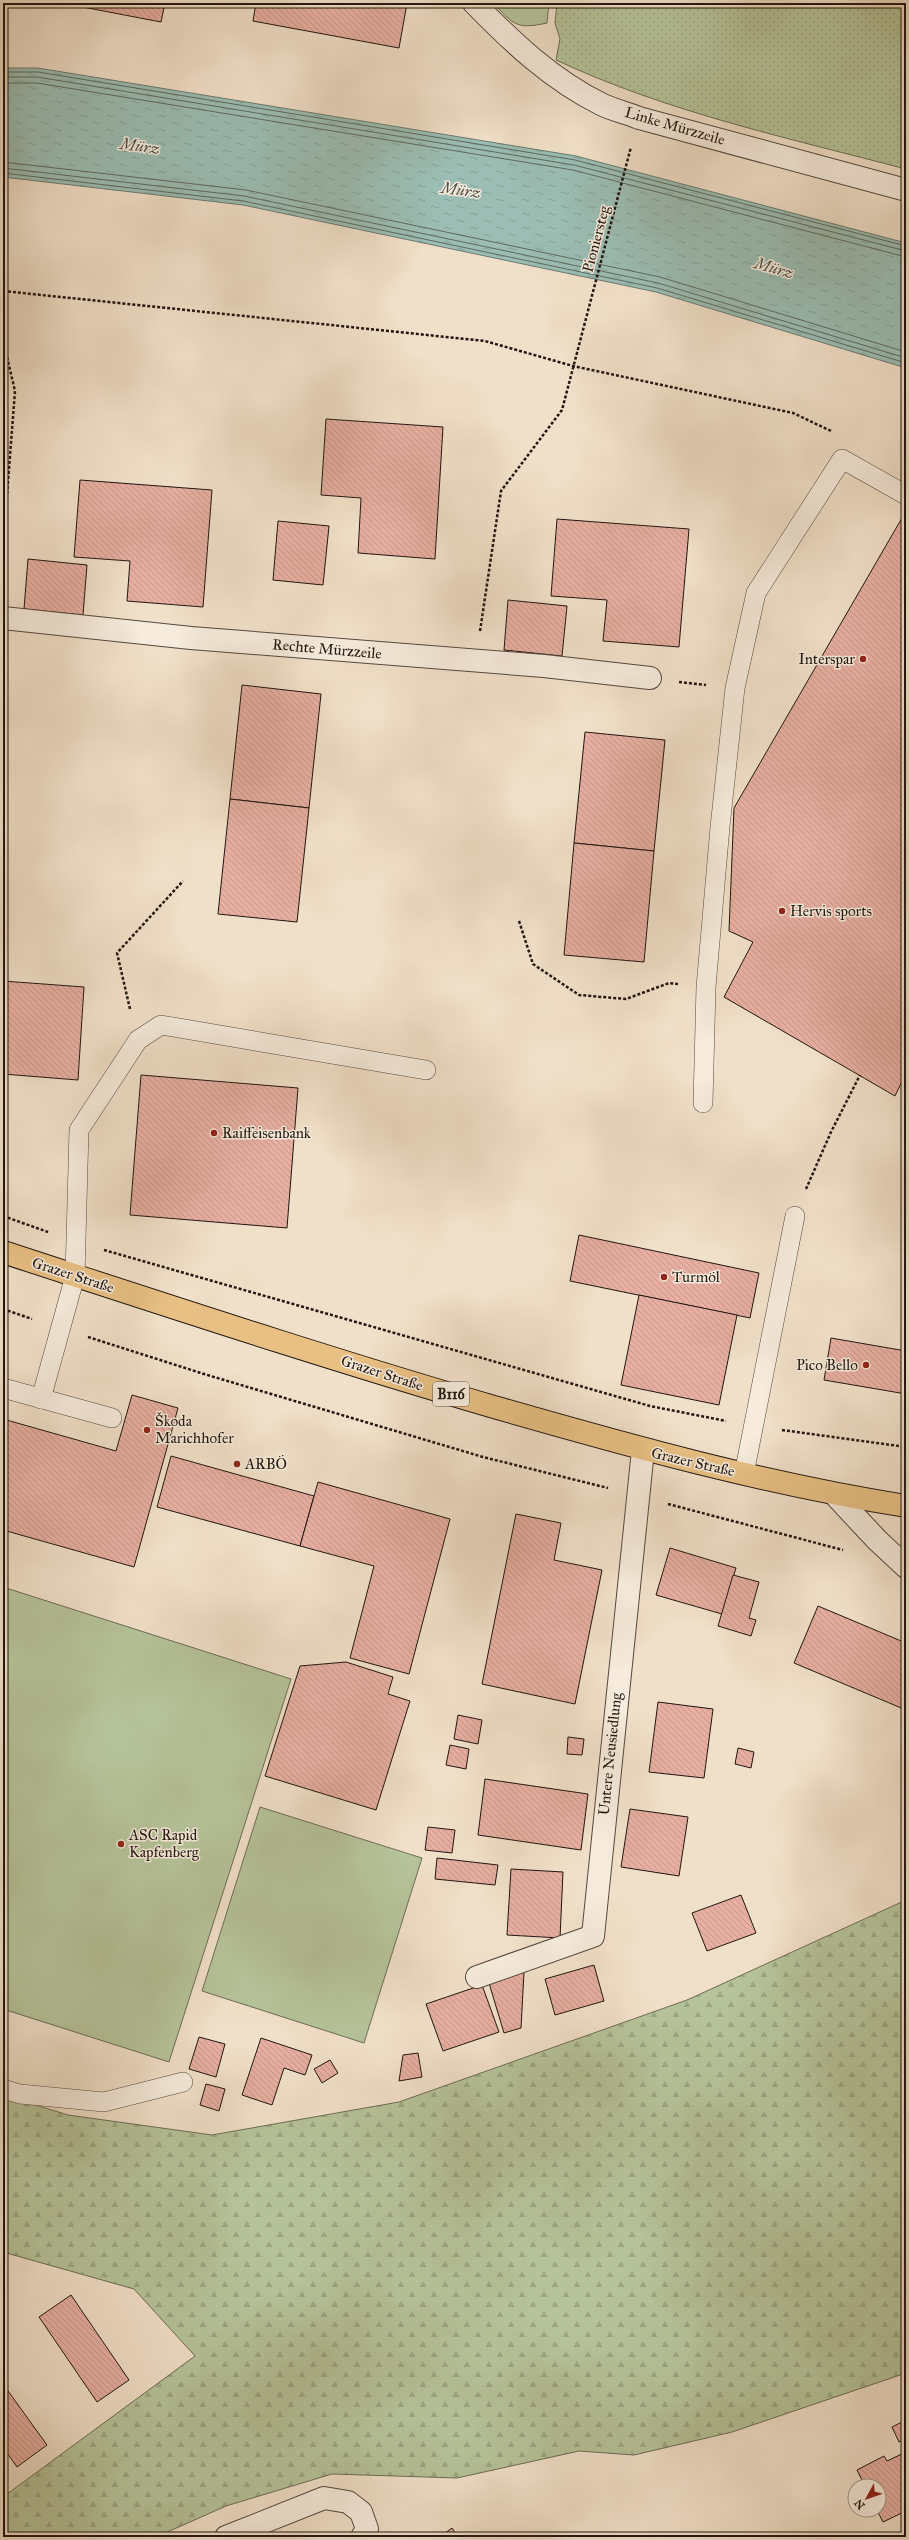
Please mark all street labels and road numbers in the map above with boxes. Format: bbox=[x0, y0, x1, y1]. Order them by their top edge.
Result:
street label: Linke Mürzzeile bbox=[623, 103, 727, 149]
street label: Pioniersteg bbox=[578, 203, 614, 274]
street label: Rechte Mürzzeile bbox=[272, 635, 382, 663]
street label: Grazer Straße bbox=[30, 1253, 116, 1297]
street label: Grazer Straße bbox=[339, 1351, 425, 1395]
road number: B116 bbox=[433, 1382, 469, 1406]
street label: Grazer Straße bbox=[650, 1444, 736, 1480]
street label: Untere Neusiedlung bbox=[595, 1691, 625, 1816]

